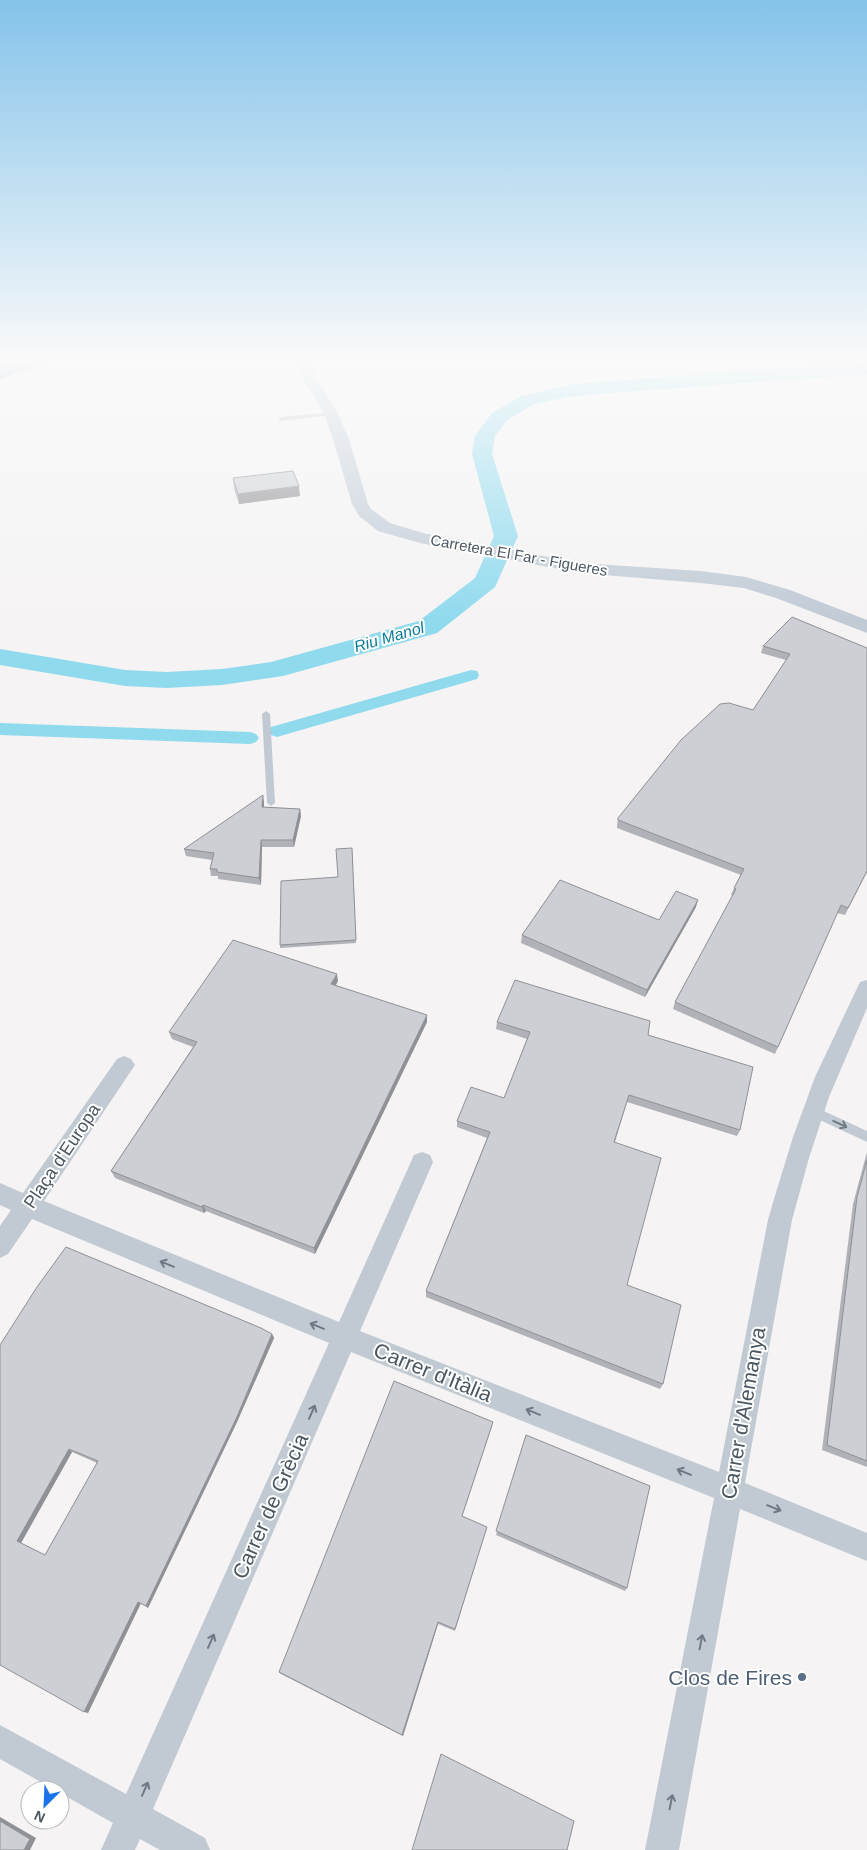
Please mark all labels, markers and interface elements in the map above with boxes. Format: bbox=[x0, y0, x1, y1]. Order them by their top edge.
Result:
street label: Carretera El Far - Figueres bbox=[429, 531, 609, 579]
water label: Riu Manol bbox=[352, 619, 426, 655]
street label: Plaça d'Europa bbox=[20, 1099, 105, 1212]
one-way arrow bbox=[832, 1119, 847, 1129]
one-way arrow bbox=[160, 1258, 175, 1268]
one-way arrow bbox=[310, 1320, 325, 1330]
street label: Carrer d'Alemanya bbox=[717, 1325, 770, 1501]
street label: Carrer d'Itàlia bbox=[371, 1338, 496, 1406]
one-way arrow bbox=[307, 1405, 317, 1420]
one-way arrow bbox=[526, 1407, 541, 1416]
street label: Carrer de Grècia bbox=[228, 1430, 312, 1582]
one-way arrow bbox=[677, 1467, 692, 1476]
one-way arrow bbox=[766, 1504, 781, 1514]
one-way arrow bbox=[206, 1634, 216, 1649]
one-way arrow bbox=[696, 1635, 706, 1651]
place label: Clos de Fires bbox=[668, 1666, 792, 1689]
marker: Clos de Fires bbox=[796, 1671, 808, 1683]
north arrow bbox=[20, 1780, 70, 1830]
one-way arrow bbox=[141, 1782, 150, 1797]
one-way arrow bbox=[667, 1794, 676, 1810]
text: N bbox=[32, 1808, 48, 1826]

